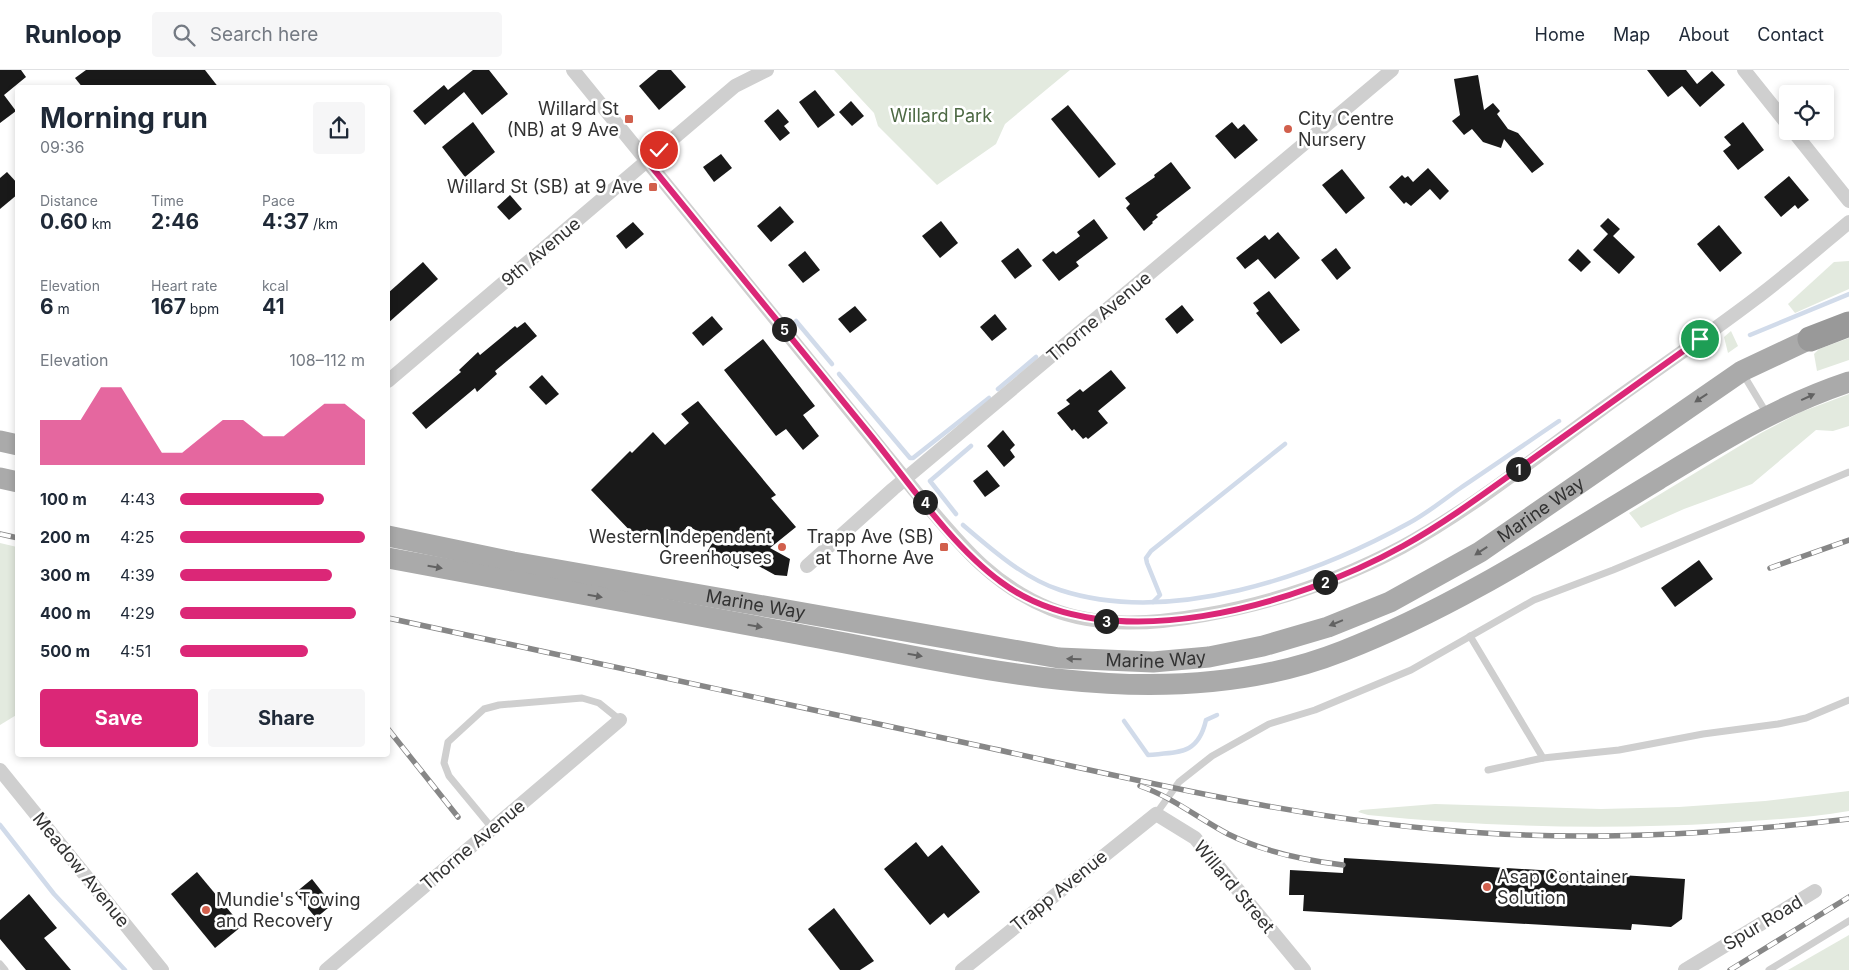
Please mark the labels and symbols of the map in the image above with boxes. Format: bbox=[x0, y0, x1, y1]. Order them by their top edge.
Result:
place label: Willard St (NB) at 9 Ave bbox=[507, 98, 619, 140]
park label: Willard Park bbox=[890, 105, 992, 126]
place label: City Centre Nursery bbox=[1298, 108, 1394, 150]
marker: Willard St (NB) at 9 Ave bbox=[623, 113, 635, 125]
marker: City Centre Nursery bbox=[1282, 123, 1294, 135]
pin bbox=[638, 129, 680, 171]
place label: Willard St (SB) at 9 Ave bbox=[447, 176, 643, 197]
marker: Willard St (SB) at 9 Ave bbox=[647, 181, 659, 193]
street label: 9th Avenue bbox=[497, 213, 584, 291]
street label: Thorne Avenue bbox=[1042, 267, 1155, 366]
pin: 5 bbox=[772, 316, 796, 342]
pin bbox=[1679, 318, 1721, 360]
one-way arrow bbox=[1694, 393, 1708, 403]
one-way arrow bbox=[1801, 393, 1815, 401]
pin: 1 bbox=[1506, 456, 1530, 482]
street label: Marine Way bbox=[1493, 472, 1588, 547]
pin: 4 bbox=[912, 490, 938, 514]
place label: Western Independent Greenhouses bbox=[589, 526, 772, 568]
place label: Trapp Ave (SB) at Thorne Ave bbox=[806, 526, 934, 568]
marker: Western Independent Greenhouses bbox=[776, 541, 788, 553]
marker: Trapp Ave (SB) at Thorne Ave bbox=[938, 541, 950, 553]
one-way arrow bbox=[1475, 546, 1488, 555]
one-way arrow bbox=[428, 563, 444, 571]
pin: 2 bbox=[1312, 570, 1338, 594]
street label: Marine Way bbox=[704, 585, 807, 623]
one-way arrow bbox=[588, 593, 604, 601]
pin: 3 bbox=[1094, 608, 1118, 634]
one-way arrow bbox=[1329, 620, 1344, 628]
one-way arrow bbox=[747, 622, 763, 630]
street label: Marine Way bbox=[1105, 646, 1207, 672]
one-way arrow bbox=[907, 652, 923, 660]
one-way arrow bbox=[1066, 654, 1082, 662]
street label: Thorne Avenue bbox=[416, 795, 529, 894]
street label: Meadow Avenue bbox=[29, 808, 134, 931]
street label: Willard Street bbox=[1190, 836, 1279, 937]
street label: Trapp Avenue bbox=[1006, 845, 1111, 936]
place label: Asap Container Solution bbox=[1497, 866, 1628, 908]
marker: Asap Container Solution bbox=[1481, 881, 1493, 893]
place label: Mundie's Towing and Recovery bbox=[216, 889, 361, 931]
street label: Spur Road bbox=[1719, 891, 1806, 954]
marker: Mundie's Towing and Recovery bbox=[200, 904, 212, 916]

